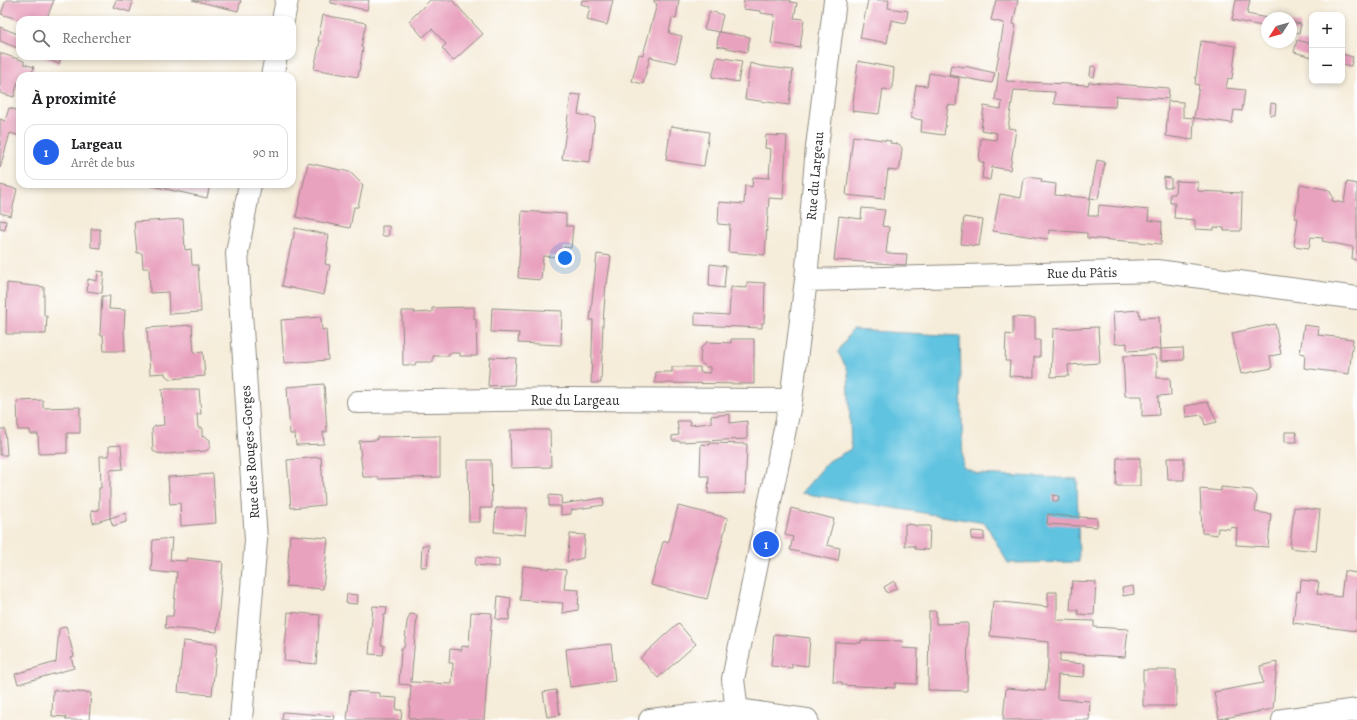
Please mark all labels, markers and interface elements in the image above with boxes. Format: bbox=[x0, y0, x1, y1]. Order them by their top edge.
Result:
north arrow bbox=[1261, 12, 1297, 48]
map controls bbox=[1309, 12, 1345, 84]
button: + bbox=[1309, 12, 1345, 48]
search box bbox=[16, 16, 296, 60]
icon: search bbox=[30, 27, 52, 49]
text: Rechercher bbox=[62, 28, 131, 48]
button: − bbox=[1309, 48, 1345, 84]
text: À proximité bbox=[32, 87, 116, 110]
street label: Rue du Largeau bbox=[802, 130, 828, 221]
text: Largeau bbox=[71, 134, 122, 154]
text: 1 bbox=[44, 144, 48, 161]
text: 90 m bbox=[253, 144, 279, 161]
text: Arrêt de bus bbox=[71, 154, 135, 171]
your location bbox=[555, 248, 575, 268]
street label: Rue du Pâtis bbox=[1046, 263, 1118, 283]
street label: Rue des Rouges-Gorges bbox=[236, 384, 264, 520]
street label: Rue du Largeau bbox=[531, 391, 620, 410]
pin: 1 bbox=[753, 529, 779, 559]

